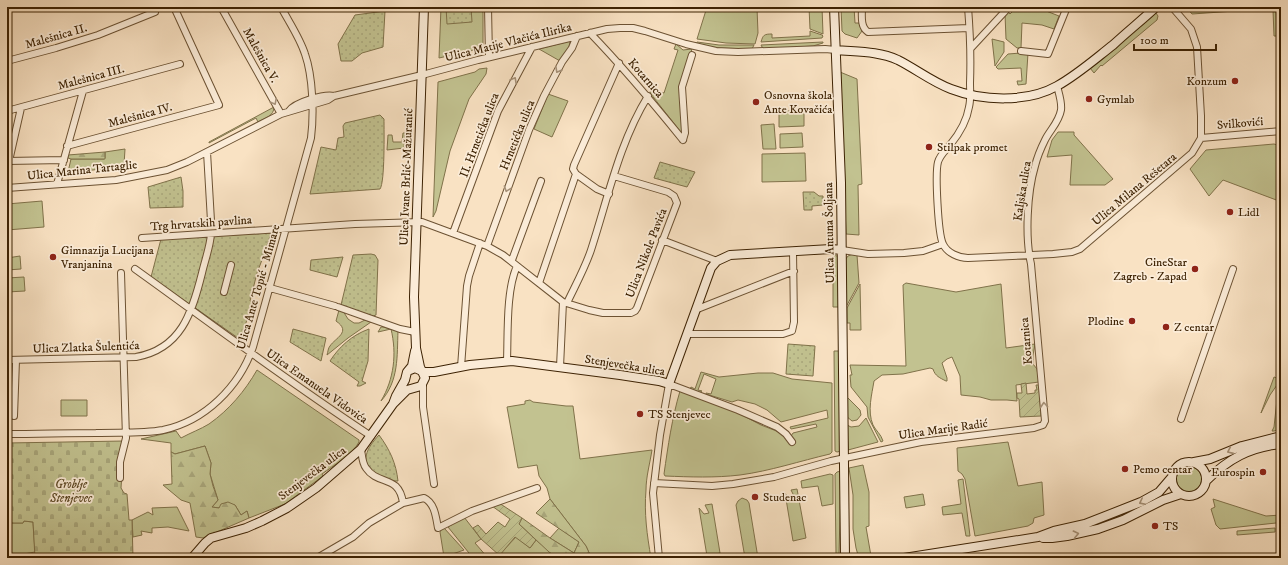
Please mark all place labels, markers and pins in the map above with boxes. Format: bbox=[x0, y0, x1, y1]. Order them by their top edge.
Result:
place label: Konzum bbox=[1187, 74, 1227, 89]
marker: Konzum bbox=[1230, 76, 1240, 86]
place label: Osnovna škola Ante Kovačića bbox=[764, 88, 833, 117]
place label: Gymlab bbox=[1097, 92, 1135, 107]
marker: Gymlab bbox=[1084, 94, 1094, 104]
marker: Osnovna škola Ante Kovačića bbox=[751, 97, 761, 107]
place label: Stilpak promet bbox=[937, 140, 1008, 155]
marker: Stilpak promet bbox=[924, 142, 934, 152]
place label: Lidl bbox=[1238, 205, 1260, 220]
marker: Lidl bbox=[1225, 207, 1235, 217]
place label: Gimnazija Lucijana Vranjanina bbox=[60, 243, 155, 272]
marker: Gimnazija Lucijana Vranjanina bbox=[48, 252, 58, 262]
place label: CineStar Zagreb - Zapad bbox=[1113, 255, 1188, 284]
marker: CineStar Zagreb - Zapad bbox=[1190, 264, 1200, 274]
place label: Plodine bbox=[1087, 314, 1124, 329]
marker: Plodine bbox=[1127, 316, 1137, 326]
place label: Z centar bbox=[1174, 320, 1215, 335]
marker: Z centar bbox=[1161, 322, 1171, 332]
place label: TS Stenjevec bbox=[648, 407, 711, 422]
marker: TS Stenjevec bbox=[635, 409, 645, 419]
place label: Pemo centar bbox=[1133, 462, 1192, 477]
marker: Pemo centar bbox=[1120, 464, 1130, 474]
place label: Eurospin bbox=[1211, 465, 1256, 480]
marker: Eurospin bbox=[1258, 467, 1268, 477]
place label: Studenac bbox=[763, 490, 806, 505]
marker: Studenac bbox=[750, 492, 760, 502]
place label: TS bbox=[1163, 519, 1178, 534]
marker: TS bbox=[1150, 521, 1160, 531]

